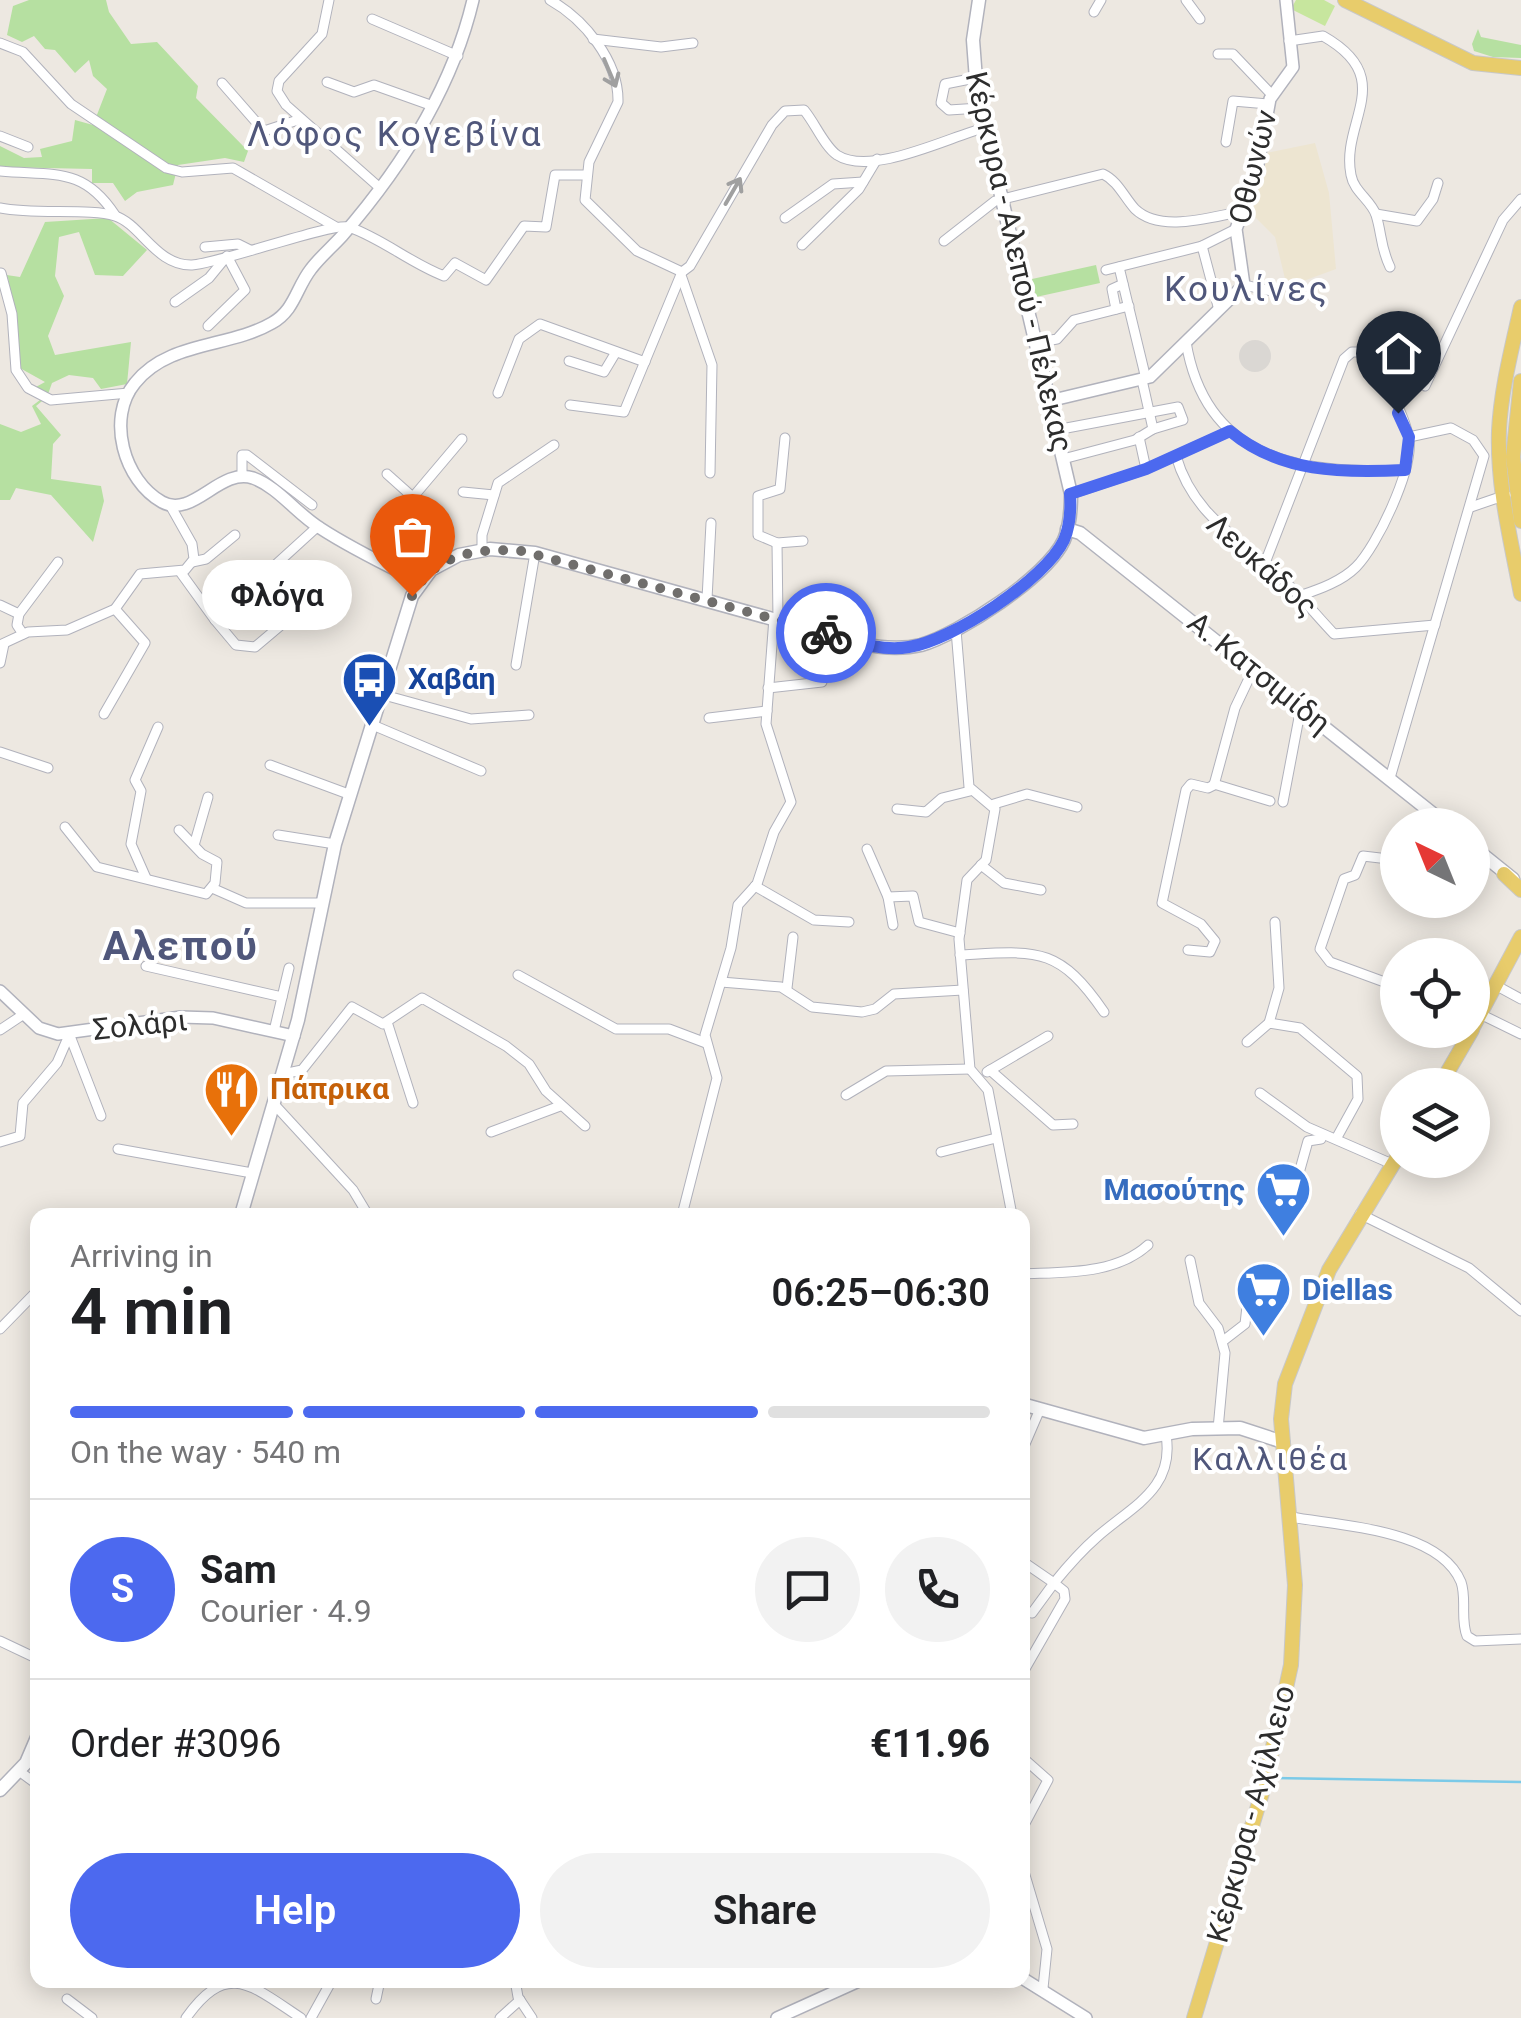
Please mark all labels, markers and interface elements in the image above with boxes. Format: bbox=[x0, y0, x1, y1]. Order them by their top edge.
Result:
one-way arrow bbox=[602, 57, 620, 88]
street label: Κέρκυρα - Αλεπού - Πέλεκας bbox=[959, 68, 1080, 456]
street label: Οθωνών bbox=[1221, 106, 1284, 227]
district label: Λόφος Κογεβίνα bbox=[247, 114, 543, 155]
one-way arrow bbox=[724, 176, 744, 206]
district label: Κουλίνες bbox=[1164, 269, 1330, 310]
pin bbox=[1356, 311, 1441, 414]
icon: home bbox=[1371, 326, 1426, 381]
pin bbox=[370, 494, 455, 597]
street label: Λευκάδος bbox=[1200, 506, 1325, 623]
icon: bag bbox=[385, 509, 440, 564]
callout: Φλόγα bbox=[202, 561, 352, 631]
text: Φλόγα bbox=[230, 576, 324, 614]
courier bbox=[776, 583, 876, 683]
street label: Α. Κατσιμίδη bbox=[1181, 605, 1338, 741]
icon: bike bbox=[799, 606, 854, 661]
bus stop icon: Χαβάη bbox=[339, 649, 399, 728]
place label: Χαβάη bbox=[408, 661, 495, 696]
north arrow bbox=[1380, 808, 1490, 918]
map controls bbox=[1380, 808, 1490, 1178]
district label: Αλεπού bbox=[103, 923, 259, 970]
button: locate bbox=[1380, 938, 1490, 1048]
street label: Σολάρι bbox=[91, 1002, 189, 1047]
restaurant icon: Πάπρικα bbox=[201, 1059, 261, 1138]
button: layers bbox=[1380, 1068, 1490, 1178]
place label: Πάπρικα bbox=[270, 1071, 389, 1106]
supermarket icon: Μασούτης bbox=[1254, 1160, 1314, 1239]
place label: Μασούτης bbox=[1103, 1172, 1245, 1207]
text: Arriving in bbox=[70, 1237, 213, 1275]
supermarket icon: Diellas bbox=[1233, 1260, 1293, 1339]
text: 06:25–06:30 bbox=[771, 1271, 990, 1315]
place label: Diellas bbox=[1302, 1272, 1393, 1307]
text: 4 min bbox=[70, 1274, 233, 1350]
text: On the way · 540 m bbox=[70, 1433, 341, 1471]
district label: Καλλιθέα bbox=[1192, 1440, 1350, 1478]
button: chat bbox=[755, 1537, 860, 1642]
button: phone bbox=[885, 1537, 990, 1642]
text: Sam bbox=[200, 1548, 277, 1592]
text: S bbox=[111, 1567, 134, 1611]
text: Courier · 4.9 bbox=[200, 1592, 372, 1630]
street label: Κέρκυρα - Αχίλλειο bbox=[1199, 1682, 1302, 1946]
text: Order #3096 bbox=[70, 1722, 281, 1766]
text: €11.96 bbox=[870, 1722, 990, 1766]
button: Help bbox=[70, 1853, 520, 1968]
button: Share bbox=[540, 1853, 990, 1968]

